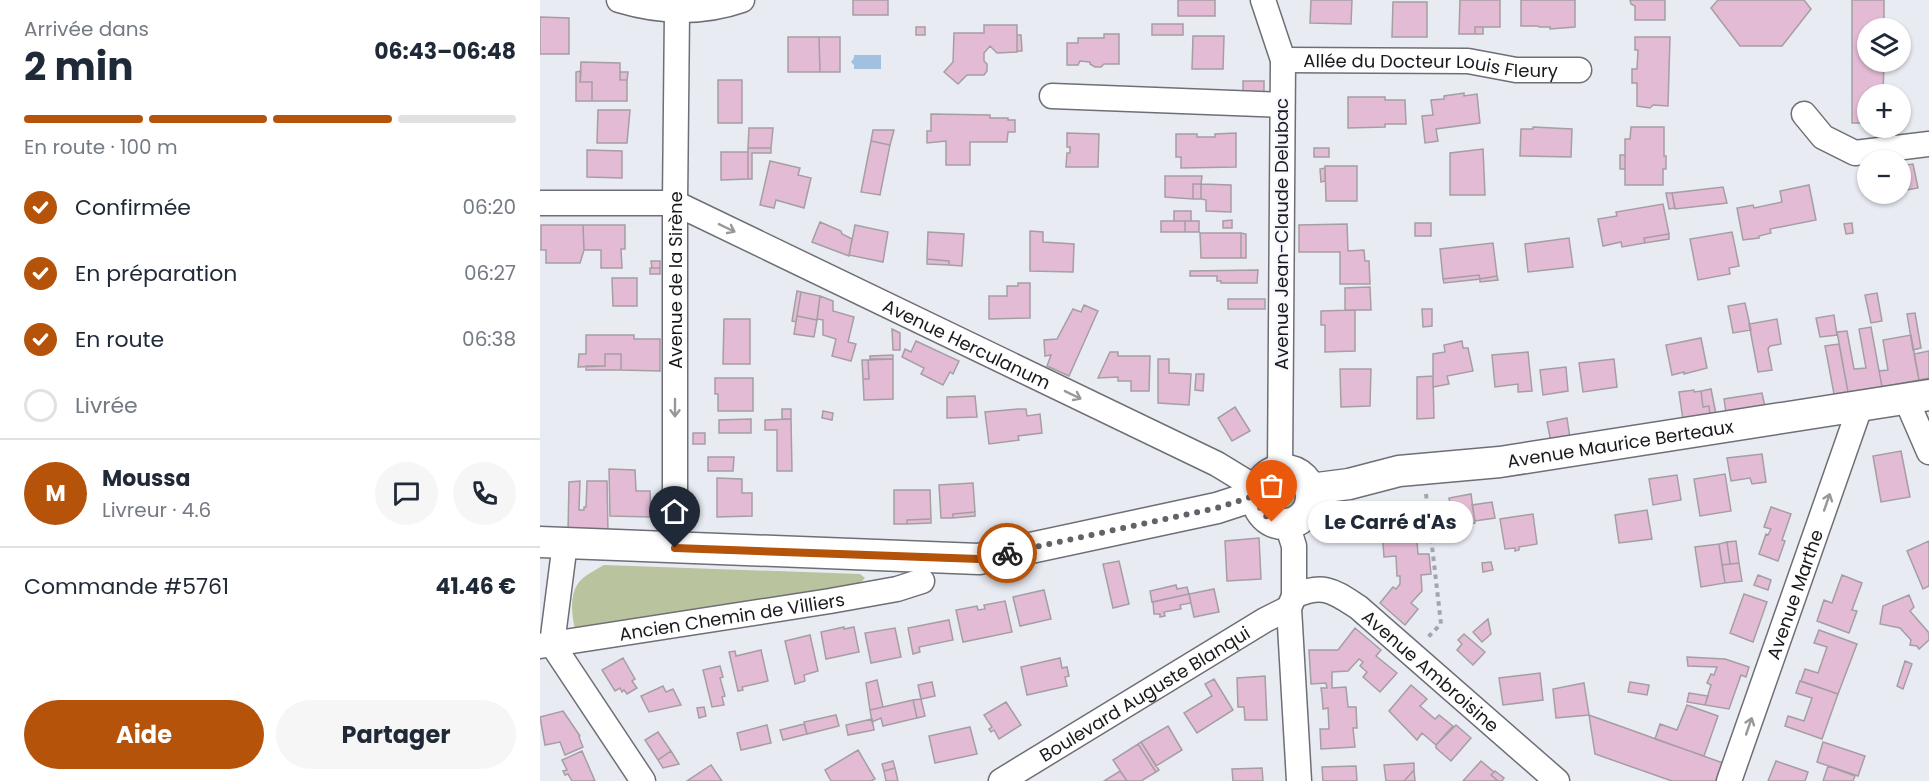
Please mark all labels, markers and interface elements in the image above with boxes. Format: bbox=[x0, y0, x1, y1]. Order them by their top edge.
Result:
text: Arrivée dans bbox=[24, 15, 149, 43]
map controls bbox=[1857, 18, 1911, 204]
button: layers bbox=[1857, 18, 1911, 72]
text: 06:43–06:48 bbox=[374, 36, 516, 67]
text: 2 min bbox=[24, 39, 134, 94]
street label: Allée du Docteur Louis Fleury bbox=[1303, 48, 1558, 83]
button: + bbox=[1857, 84, 1911, 138]
street label: Avenue Jean-Claude Delubac bbox=[1269, 98, 1294, 370]
text: En route · 100 m bbox=[24, 133, 178, 161]
button: − bbox=[1857, 150, 1911, 204]
icon: check bbox=[24, 191, 57, 224]
street label: Avenue de la Sirène bbox=[663, 191, 688, 369]
text: Confirmée bbox=[75, 192, 191, 223]
text: 06:20 bbox=[462, 193, 516, 221]
one-way arrow bbox=[718, 223, 736, 235]
icon: check bbox=[24, 257, 57, 290]
text: En préparation bbox=[75, 258, 237, 289]
text: 06:27 bbox=[464, 259, 516, 287]
street label: Avenue Herculanum bbox=[879, 292, 1055, 395]
icon: check bbox=[24, 323, 57, 356]
text: En route bbox=[75, 324, 164, 355]
text: 06:38 bbox=[462, 325, 516, 353]
one-way arrow bbox=[1064, 389, 1082, 401]
text: Livrée bbox=[75, 390, 138, 421]
one-way arrow bbox=[669, 398, 681, 418]
street label: Avenue Maurice Berteaux bbox=[1505, 413, 1735, 473]
pin bbox=[1246, 460, 1297, 522]
button: chat bbox=[375, 462, 438, 525]
button: phone bbox=[453, 462, 516, 525]
text: Moussa bbox=[102, 463, 191, 494]
icon: bag bbox=[1255, 469, 1288, 502]
text: M bbox=[45, 478, 66, 509]
pin bbox=[649, 486, 700, 548]
one-way arrow bbox=[1822, 493, 1833, 512]
icon: home bbox=[658, 495, 691, 528]
text: Livreur · 4.6 bbox=[102, 496, 211, 524]
callout: Le Carré d'As bbox=[1308, 501, 1473, 543]
text: Le Carré d'As bbox=[1324, 508, 1457, 536]
courier bbox=[977, 523, 1037, 583]
street label: Avenue Marthe bbox=[1760, 526, 1829, 662]
icon: bike bbox=[991, 537, 1024, 570]
text: Commande #5761 bbox=[24, 571, 229, 602]
text: 41.46 € bbox=[436, 571, 516, 602]
street label: Ancien Chemin de Villiers bbox=[617, 586, 846, 646]
street label: Avenue Ambroisine bbox=[1357, 604, 1505, 737]
street label: Boulevard Auguste Blanqui bbox=[1034, 620, 1254, 767]
button: Aide bbox=[24, 700, 264, 769]
button: Partager bbox=[276, 700, 516, 769]
one-way arrow bbox=[1744, 717, 1755, 736]

